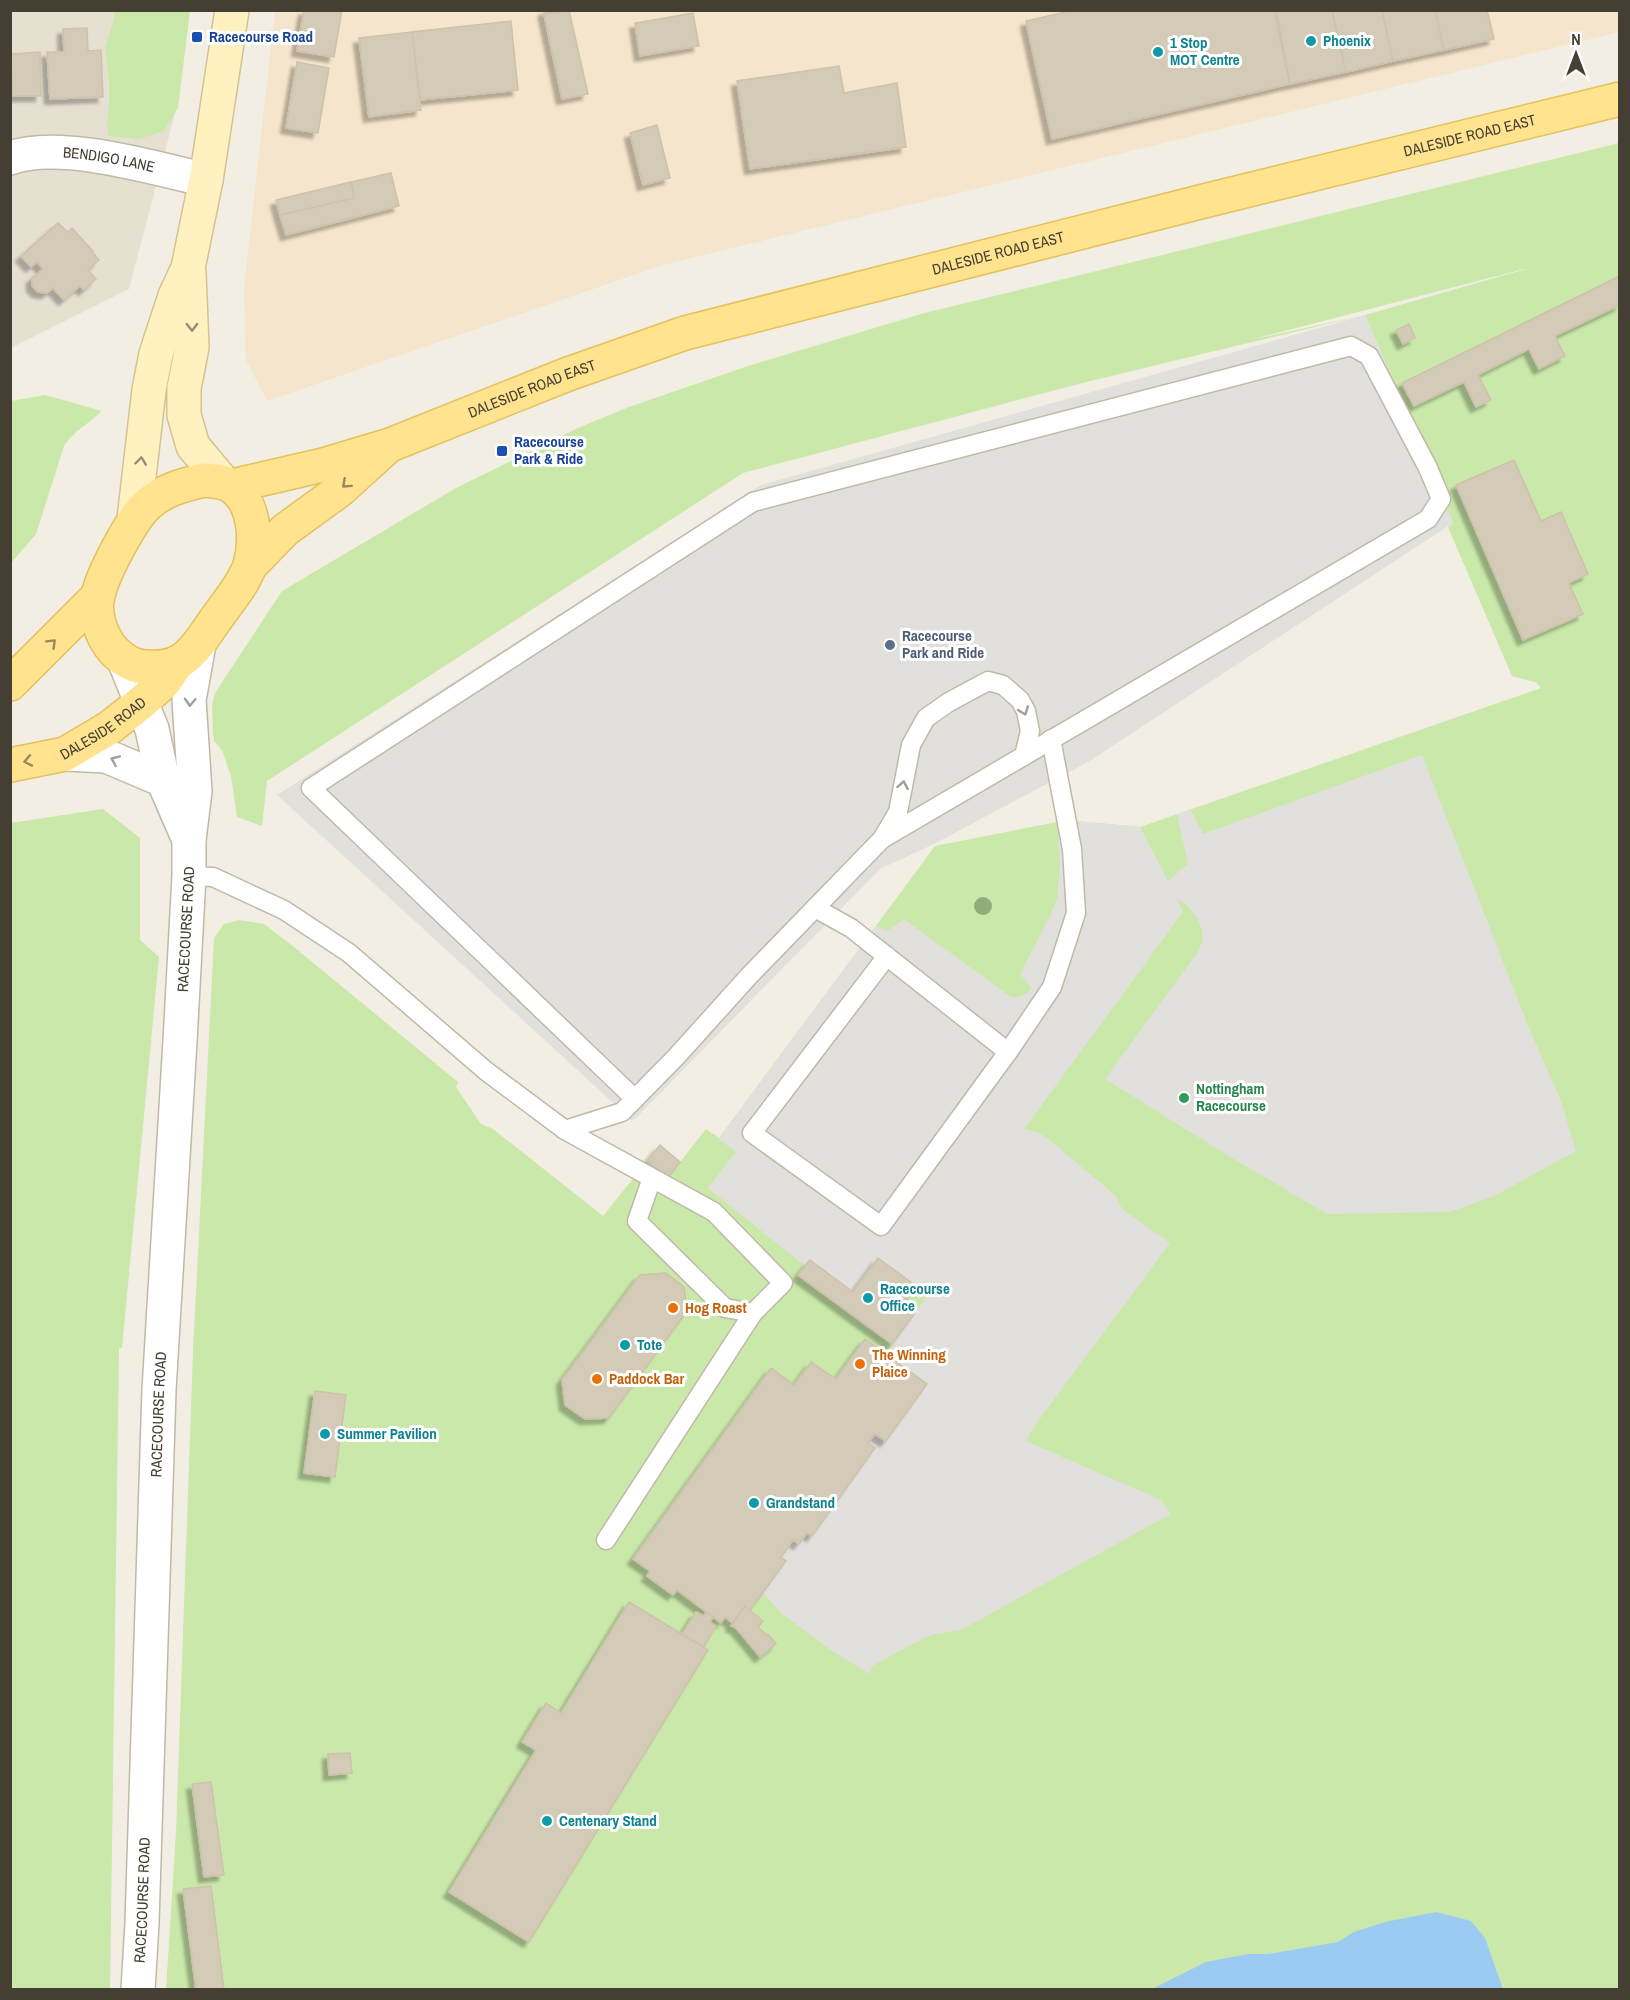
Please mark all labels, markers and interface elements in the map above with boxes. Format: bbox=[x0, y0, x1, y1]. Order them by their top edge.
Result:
north arrow bbox=[1546, 24, 1606, 84]
place label: Racecourse Road bbox=[209, 26, 313, 47]
text: N bbox=[1571, 28, 1581, 50]
marker: Racecourse Road bbox=[190, 30, 204, 44]
place label: Phoenix bbox=[1323, 30, 1371, 51]
place label: 1 Stop MOT Centre bbox=[1170, 32, 1240, 70]
marker: Phoenix bbox=[1304, 34, 1318, 48]
marker: 1 Stop MOT Centre bbox=[1151, 45, 1165, 59]
street label: DALESIDE ROAD EAST bbox=[1401, 109, 1538, 162]
street label: BENDIGO LANE bbox=[62, 141, 157, 177]
street label: DALESIDE ROAD EAST bbox=[930, 226, 1067, 280]
one-way arrow bbox=[186, 322, 198, 331]
street label: DALESIDE ROAD EAST bbox=[465, 354, 599, 423]
place label: Racecourse Park & Ride bbox=[514, 431, 584, 469]
marker: Racecourse Park & Ride bbox=[495, 444, 509, 458]
one-way arrow bbox=[134, 457, 147, 466]
one-way arrow bbox=[343, 477, 353, 488]
place label: Racecourse Park and Ride bbox=[902, 625, 984, 663]
marker: Racecourse Park and Ride bbox=[883, 638, 897, 652]
one-way arrow bbox=[44, 639, 55, 650]
street label: DALESIDE ROAD bbox=[56, 692, 150, 765]
one-way arrow bbox=[184, 697, 196, 706]
one-way arrow bbox=[1017, 705, 1030, 716]
one-way arrow bbox=[24, 754, 34, 767]
one-way arrow bbox=[111, 755, 122, 767]
one-way arrow bbox=[896, 781, 909, 791]
street label: RACECOURSE ROAD bbox=[172, 866, 199, 993]
place label: Nottingham Racecourse bbox=[1196, 1078, 1266, 1116]
marker: Nottingham Racecourse bbox=[1177, 1091, 1191, 1105]
place label: Racecourse Office bbox=[880, 1278, 950, 1316]
marker: Racecourse Office bbox=[861, 1291, 875, 1305]
place label: Hog Roast bbox=[685, 1297, 747, 1318]
marker: Hog Roast bbox=[666, 1301, 680, 1315]
place label: Tote bbox=[637, 1334, 662, 1355]
marker: Tote bbox=[618, 1338, 632, 1352]
place label: The Winning Plaice bbox=[872, 1344, 946, 1382]
street label: RACECOURSE ROAD bbox=[145, 1351, 171, 1478]
marker: The Winning Plaice bbox=[853, 1357, 867, 1371]
place label: Paddock Bar bbox=[609, 1368, 684, 1389]
marker: Paddock Bar bbox=[590, 1372, 604, 1386]
place label: Summer Pavilion bbox=[337, 1423, 437, 1444]
marker: Summer Pavilion bbox=[318, 1427, 332, 1441]
place label: Grandstand bbox=[766, 1492, 835, 1513]
marker: Grandstand bbox=[747, 1496, 761, 1510]
place label: Centenary Stand bbox=[559, 1810, 657, 1831]
marker: Centenary Stand bbox=[540, 1814, 554, 1828]
street label: RACECOURSE ROAD bbox=[129, 1837, 155, 1964]

